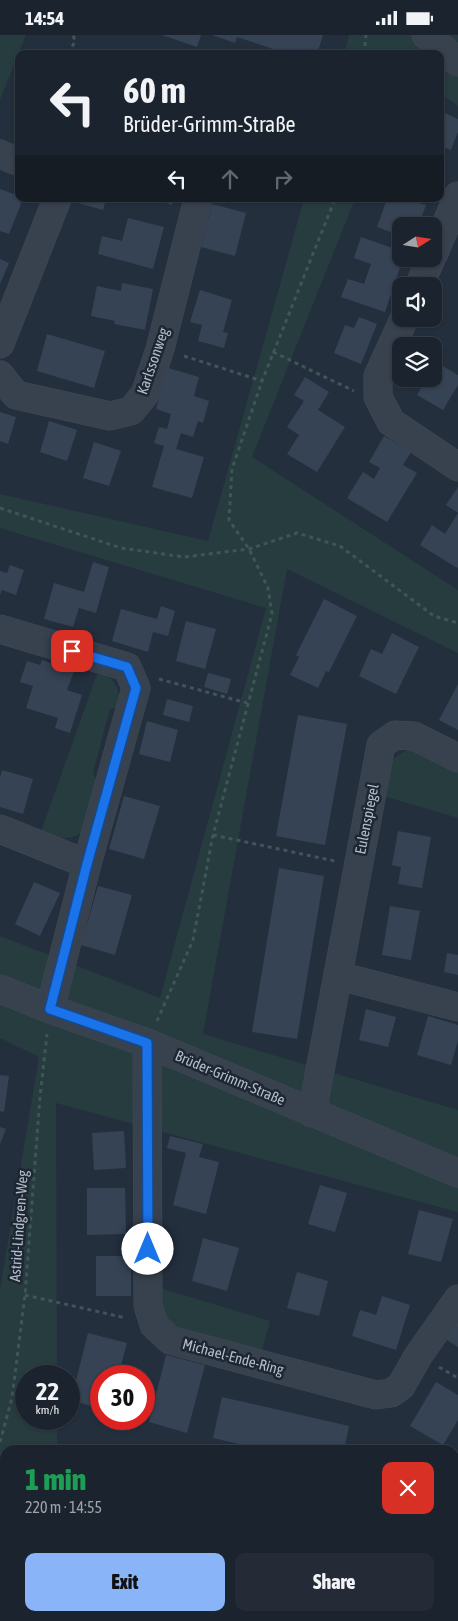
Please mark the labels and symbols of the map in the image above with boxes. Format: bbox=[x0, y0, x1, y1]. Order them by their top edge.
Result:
north arrow bbox=[392, 217, 442, 267]
street label: Karlssonweg bbox=[133, 325, 172, 396]
pin bbox=[51, 630, 93, 672]
street label: Eulenspiegel bbox=[351, 782, 382, 855]
street label: Brüder-Grimm-Straße bbox=[173, 1047, 288, 1108]
street label: Astrid-Lindgren-Weg bbox=[6, 1169, 31, 1282]
position arrow bbox=[121, 1222, 173, 1274]
street label: Michael-Ende-Ring bbox=[181, 1335, 286, 1378]
speed limit sign: 30 bbox=[90, 1365, 155, 1430]

